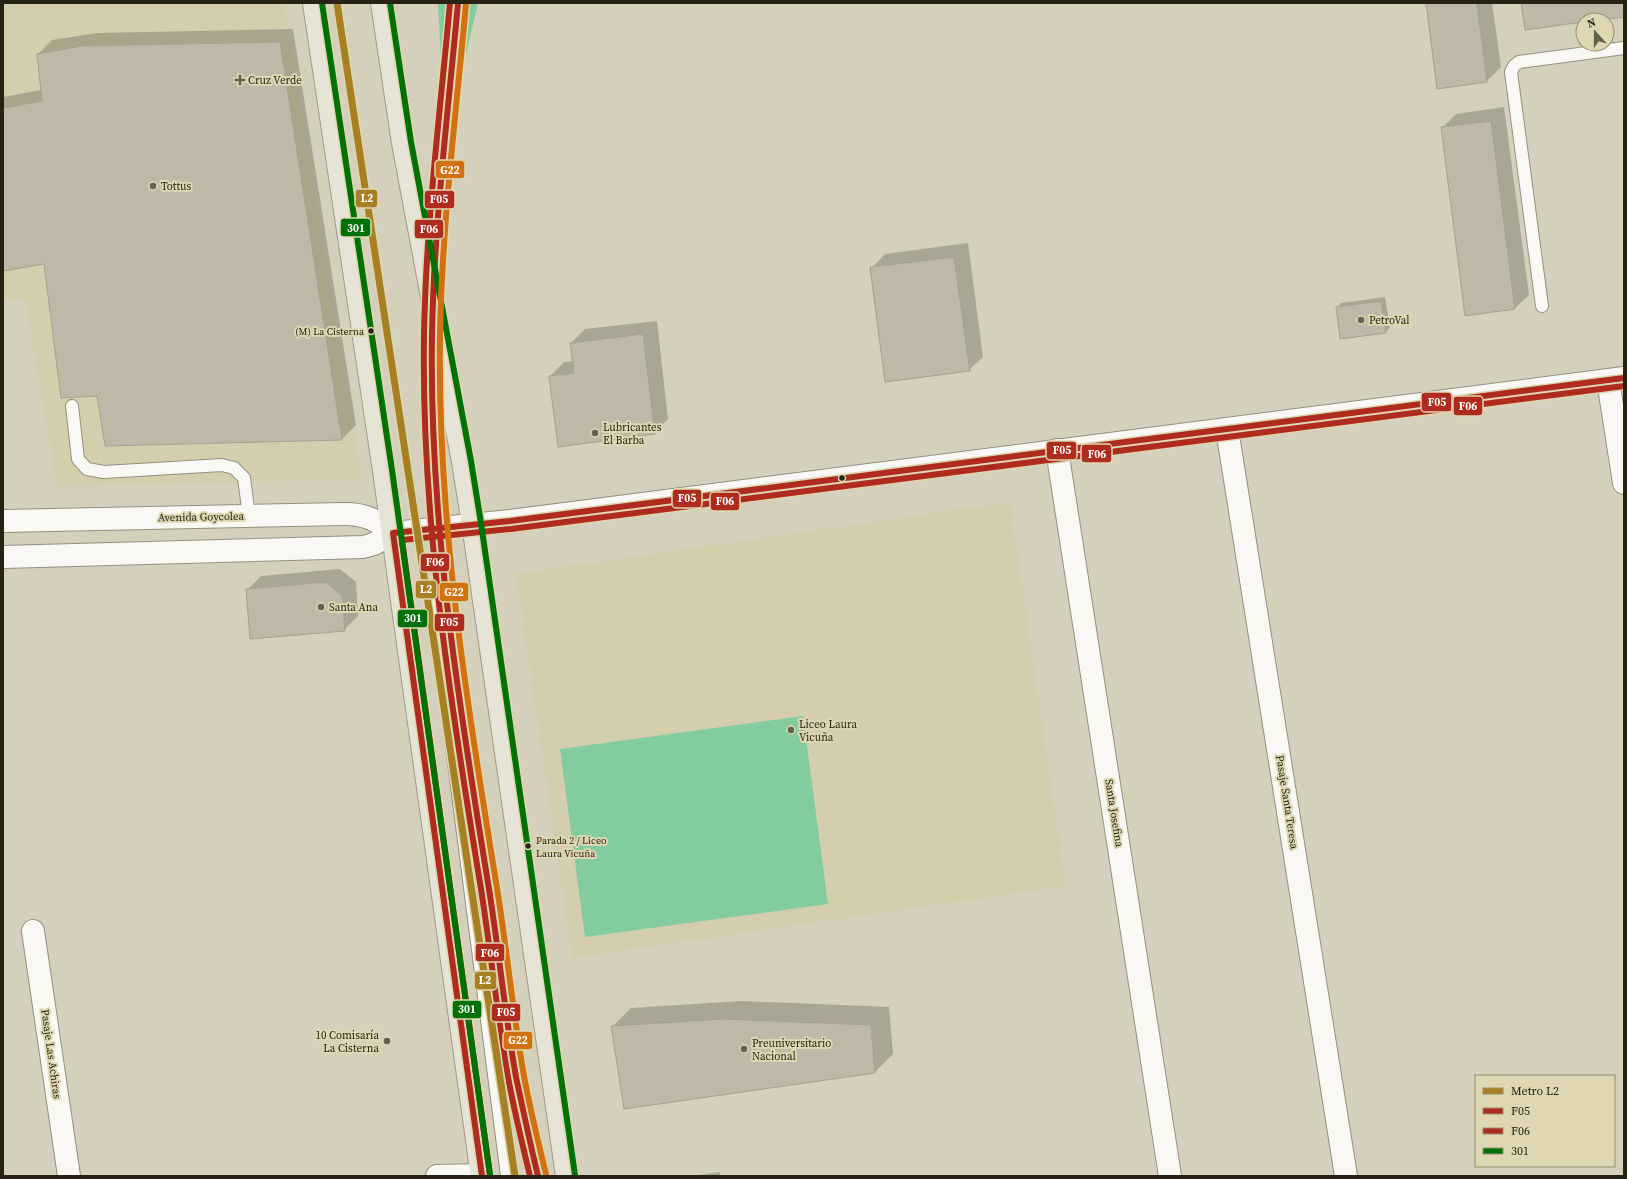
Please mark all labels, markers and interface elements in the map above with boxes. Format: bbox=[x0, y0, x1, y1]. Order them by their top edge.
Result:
north arrow bbox=[1575, 12, 1615, 52]
text: N bbox=[1585, 15, 1598, 32]
place label: Cruz Verde bbox=[248, 73, 302, 88]
marker: Cruz Verde bbox=[235, 75, 245, 85]
line badge: G22 bbox=[435, 160, 465, 179]
text: G22 bbox=[440, 163, 460, 178]
place label: Tottus bbox=[161, 179, 191, 194]
marker: Tottus bbox=[148, 181, 158, 191]
line badge: L2 bbox=[355, 189, 378, 208]
line badge: F05 bbox=[424, 190, 455, 209]
text: L2 bbox=[361, 191, 373, 206]
text: F05 bbox=[430, 192, 448, 207]
line badge: 301 bbox=[340, 218, 371, 237]
line badge: F06 bbox=[414, 219, 444, 239]
text: 301 bbox=[347, 221, 365, 236]
text: F06 bbox=[420, 222, 438, 237]
place label: PetroVal bbox=[1369, 313, 1410, 328]
marker: PetroVal bbox=[1356, 315, 1366, 325]
place label: (M) La Cisterna bbox=[295, 325, 365, 338]
marker: (M) La Cisterna bbox=[366, 326, 376, 336]
line badge: F05 bbox=[1421, 392, 1452, 412]
text: F05 bbox=[1428, 395, 1446, 410]
line badge: F06 bbox=[1453, 396, 1483, 416]
text: F06 bbox=[1459, 399, 1477, 414]
place label: Lubricantes El Barba bbox=[603, 420, 662, 448]
marker: Lubricantes El Barba bbox=[590, 428, 600, 438]
line badge: F05 bbox=[1046, 441, 1077, 460]
text: F05 bbox=[1053, 443, 1071, 458]
line badge: F06 bbox=[1081, 444, 1112, 463]
text: F06 bbox=[1088, 447, 1106, 462]
unlabelled marker bbox=[837, 473, 847, 483]
line badge: F05 bbox=[672, 489, 702, 508]
text: F05 bbox=[678, 491, 696, 506]
line badge: F06 bbox=[710, 492, 740, 511]
text: F06 bbox=[716, 494, 734, 509]
street label: Avenida Goycolea bbox=[158, 509, 245, 525]
line badge: F06 bbox=[420, 553, 450, 572]
text: F06 bbox=[426, 555, 444, 570]
line badge: L2 bbox=[415, 580, 437, 599]
text: L2 bbox=[420, 582, 432, 597]
line badge: G22 bbox=[439, 582, 469, 602]
text: G22 bbox=[444, 585, 464, 600]
place label: Santa Ana bbox=[329, 600, 378, 615]
marker: Santa Ana bbox=[316, 602, 326, 612]
line badge: 301 bbox=[397, 609, 428, 628]
text: 301 bbox=[404, 611, 422, 626]
line badge: F05 bbox=[434, 613, 465, 632]
text: F05 bbox=[440, 615, 458, 630]
place label: Liceo Laura Vicuña bbox=[799, 717, 858, 745]
marker: Liceo Laura Vicuña bbox=[786, 725, 796, 735]
street label: Pasaje Santa Teresa bbox=[1272, 754, 1302, 850]
street label: Santa Josefina bbox=[1101, 778, 1127, 848]
place label: Parada 2 / Liceo Laura Vicuña bbox=[536, 834, 607, 860]
marker: Parada 2 / Liceo Laura Vicuña bbox=[523, 841, 533, 851]
line badge: F06 bbox=[475, 943, 505, 962]
text: F06 bbox=[481, 946, 499, 961]
line badge: L2 bbox=[474, 971, 497, 990]
text: L2 bbox=[479, 973, 491, 988]
line badge: 301 bbox=[452, 1000, 482, 1019]
text: 301 bbox=[458, 1002, 476, 1017]
line badge: F05 bbox=[491, 1003, 521, 1022]
text: F05 bbox=[497, 1005, 515, 1020]
street label: Pasaje Las Achiras bbox=[37, 1008, 65, 1100]
place label: 10 Comisaría La Cisterna bbox=[315, 1028, 379, 1056]
line badge: G22 bbox=[503, 1031, 533, 1050]
text: G22 bbox=[508, 1033, 528, 1048]
marker: 10 Comisaría La Cisterna bbox=[382, 1036, 392, 1046]
place label: Preuniversitario Nacional bbox=[752, 1036, 831, 1064]
marker: Preuniversitario Nacional bbox=[739, 1044, 749, 1054]
legend bbox=[1475, 1075, 1615, 1167]
text: Metro L2 bbox=[1511, 1083, 1559, 1099]
text: F05 bbox=[1511, 1103, 1530, 1119]
text: F06 bbox=[1511, 1123, 1530, 1139]
text: 301 bbox=[1511, 1143, 1529, 1159]

